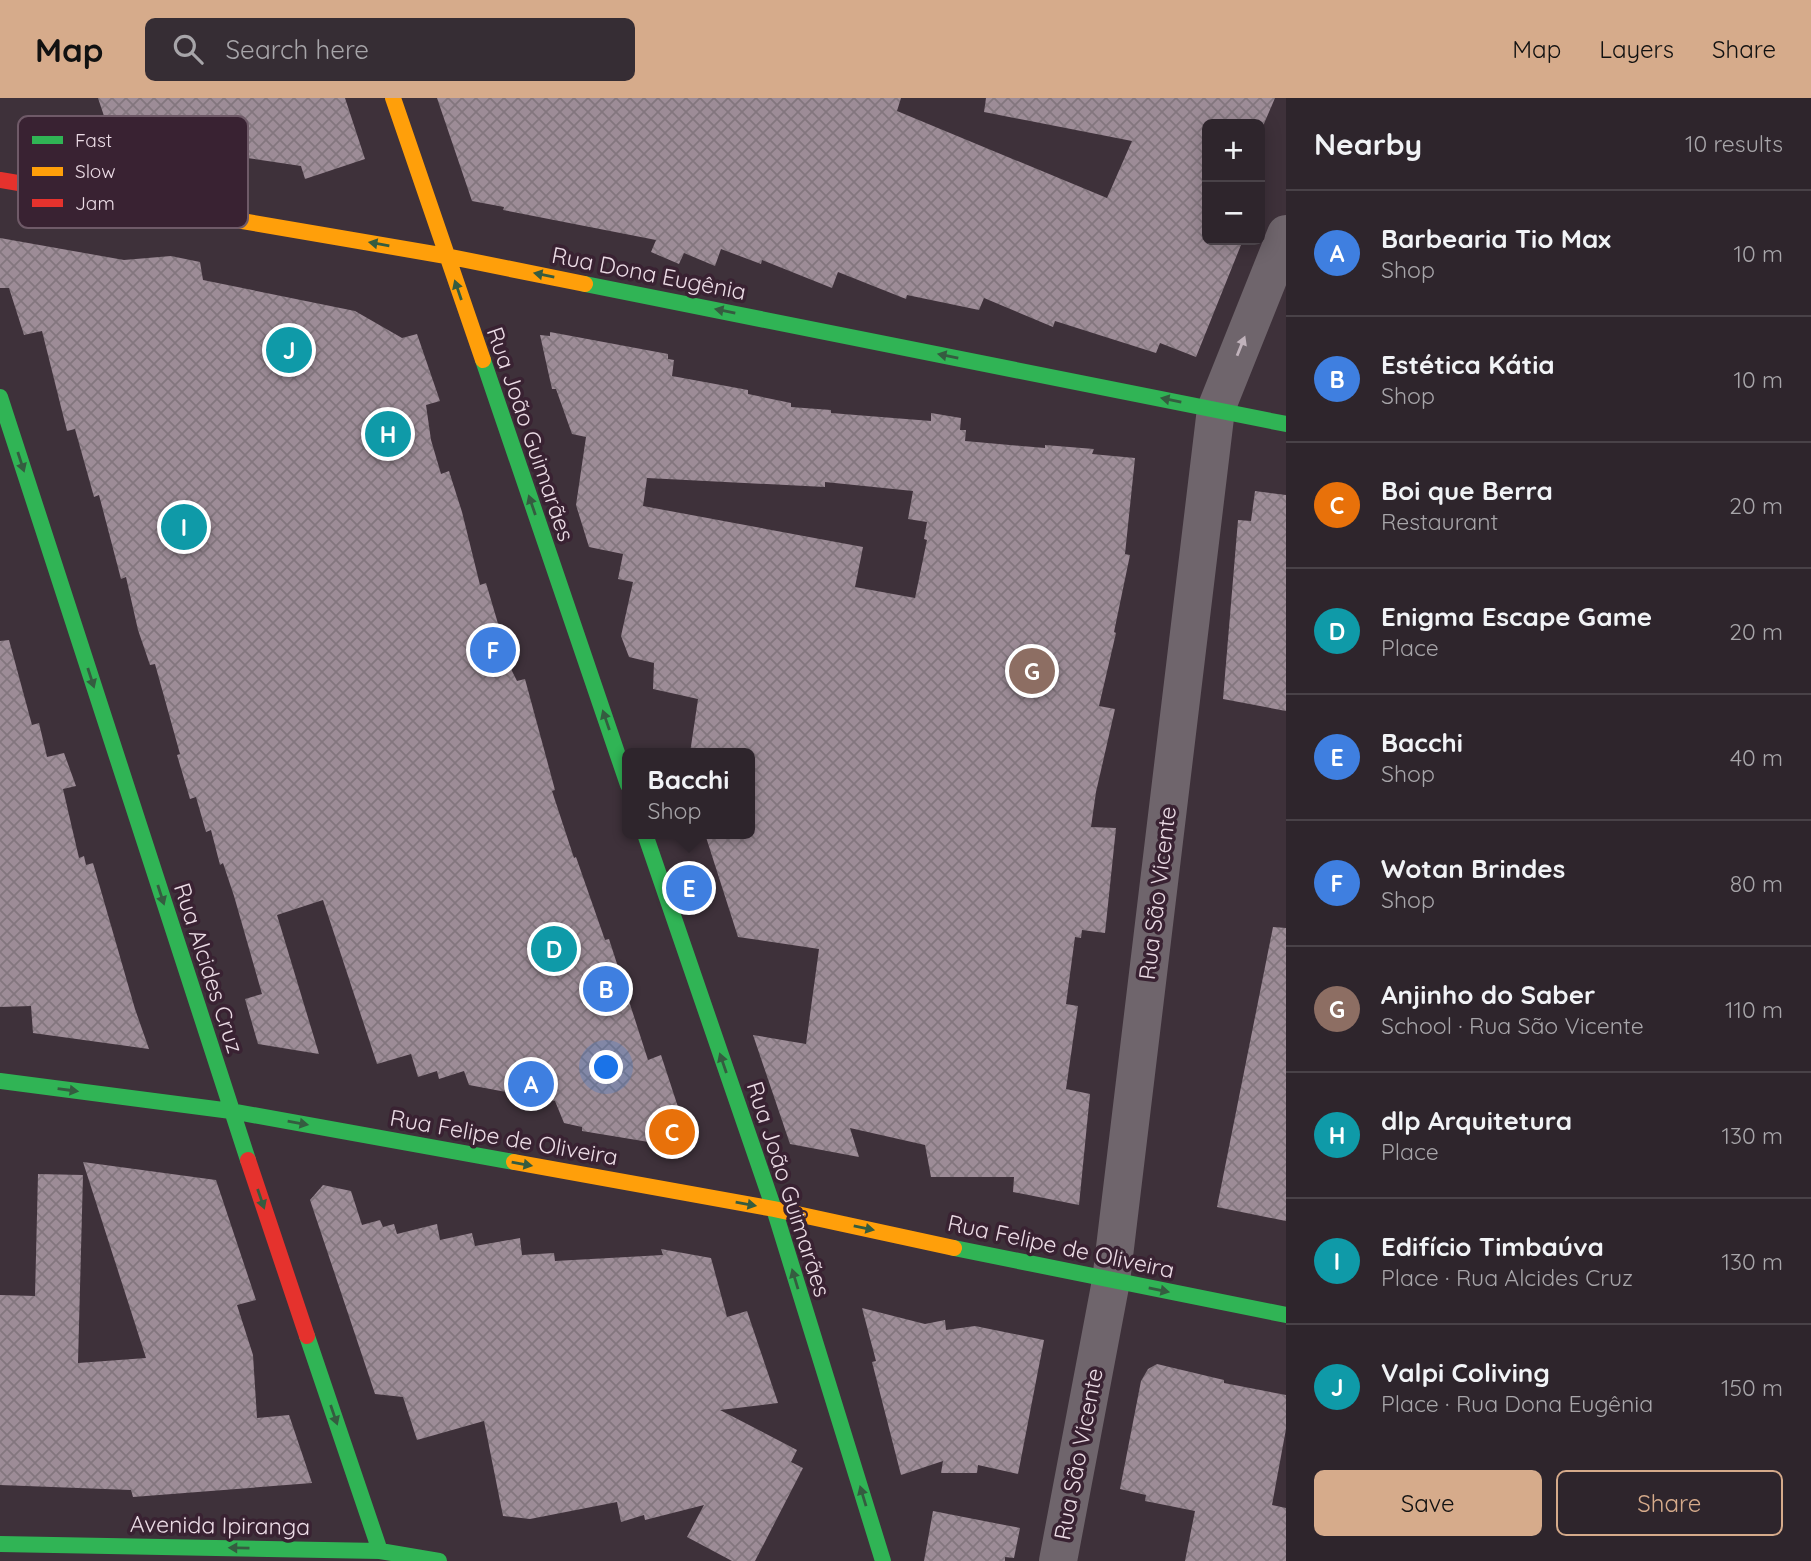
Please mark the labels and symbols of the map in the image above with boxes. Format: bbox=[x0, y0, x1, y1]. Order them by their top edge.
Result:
legend bbox=[18, 116, 248, 228]
text: Fast bbox=[75, 128, 112, 152]
text: Slow bbox=[75, 159, 116, 183]
text: Jam bbox=[75, 191, 115, 215]
one-way arrow bbox=[367, 239, 389, 250]
street label: Rua Dona Eugênia bbox=[549, 240, 749, 306]
one-way arrow bbox=[533, 270, 555, 281]
one-way arrow bbox=[452, 280, 463, 301]
one-way arrow bbox=[714, 305, 736, 316]
street label: Rua João Guimarães bbox=[481, 323, 581, 545]
pin: J bbox=[266, 324, 312, 376]
one-way arrow bbox=[1236, 335, 1247, 356]
one-way arrow bbox=[937, 350, 959, 361]
one-way arrow bbox=[1160, 395, 1182, 406]
pin: H bbox=[365, 408, 411, 460]
one-way arrow bbox=[16, 452, 27, 473]
one-way arrow bbox=[526, 495, 537, 516]
pin: I bbox=[161, 501, 207, 553]
pin: F bbox=[470, 624, 516, 676]
pin: G bbox=[1009, 645, 1055, 697]
one-way arrow bbox=[86, 668, 97, 689]
one-way arrow bbox=[600, 710, 611, 731]
street label: Rua São Vicente bbox=[1132, 805, 1182, 981]
pin: E bbox=[666, 862, 712, 914]
street label: Rua Alcides Cruz bbox=[168, 879, 250, 1057]
one-way arrow bbox=[156, 885, 167, 906]
pin: D bbox=[531, 923, 577, 975]
pin: B bbox=[583, 963, 629, 1015]
your location bbox=[589, 1050, 623, 1084]
one-way arrow bbox=[717, 1052, 728, 1073]
pin: A bbox=[508, 1058, 554, 1110]
street label: Rua João Guimarães bbox=[740, 1078, 838, 1300]
one-way arrow bbox=[57, 1084, 79, 1095]
street label: Rua Felipe de Oliveira bbox=[388, 1103, 620, 1171]
pin: C bbox=[649, 1106, 695, 1158]
one-way arrow bbox=[287, 1118, 309, 1129]
one-way arrow bbox=[511, 1159, 533, 1170]
one-way arrow bbox=[256, 1189, 267, 1210]
one-way arrow bbox=[735, 1199, 757, 1210]
street label: Rua Felipe de Oliveira bbox=[945, 1208, 1177, 1284]
one-way arrow bbox=[853, 1223, 875, 1234]
one-way arrow bbox=[790, 1268, 800, 1289]
one-way arrow bbox=[1148, 1285, 1170, 1296]
street label: Rua São Vicente bbox=[1047, 1366, 1109, 1542]
one-way arrow bbox=[329, 1404, 340, 1425]
one-way arrow bbox=[857, 1485, 868, 1506]
street label: Avenida Ipiranga bbox=[130, 1509, 310, 1541]
one-way arrow bbox=[227, 1542, 249, 1554]

